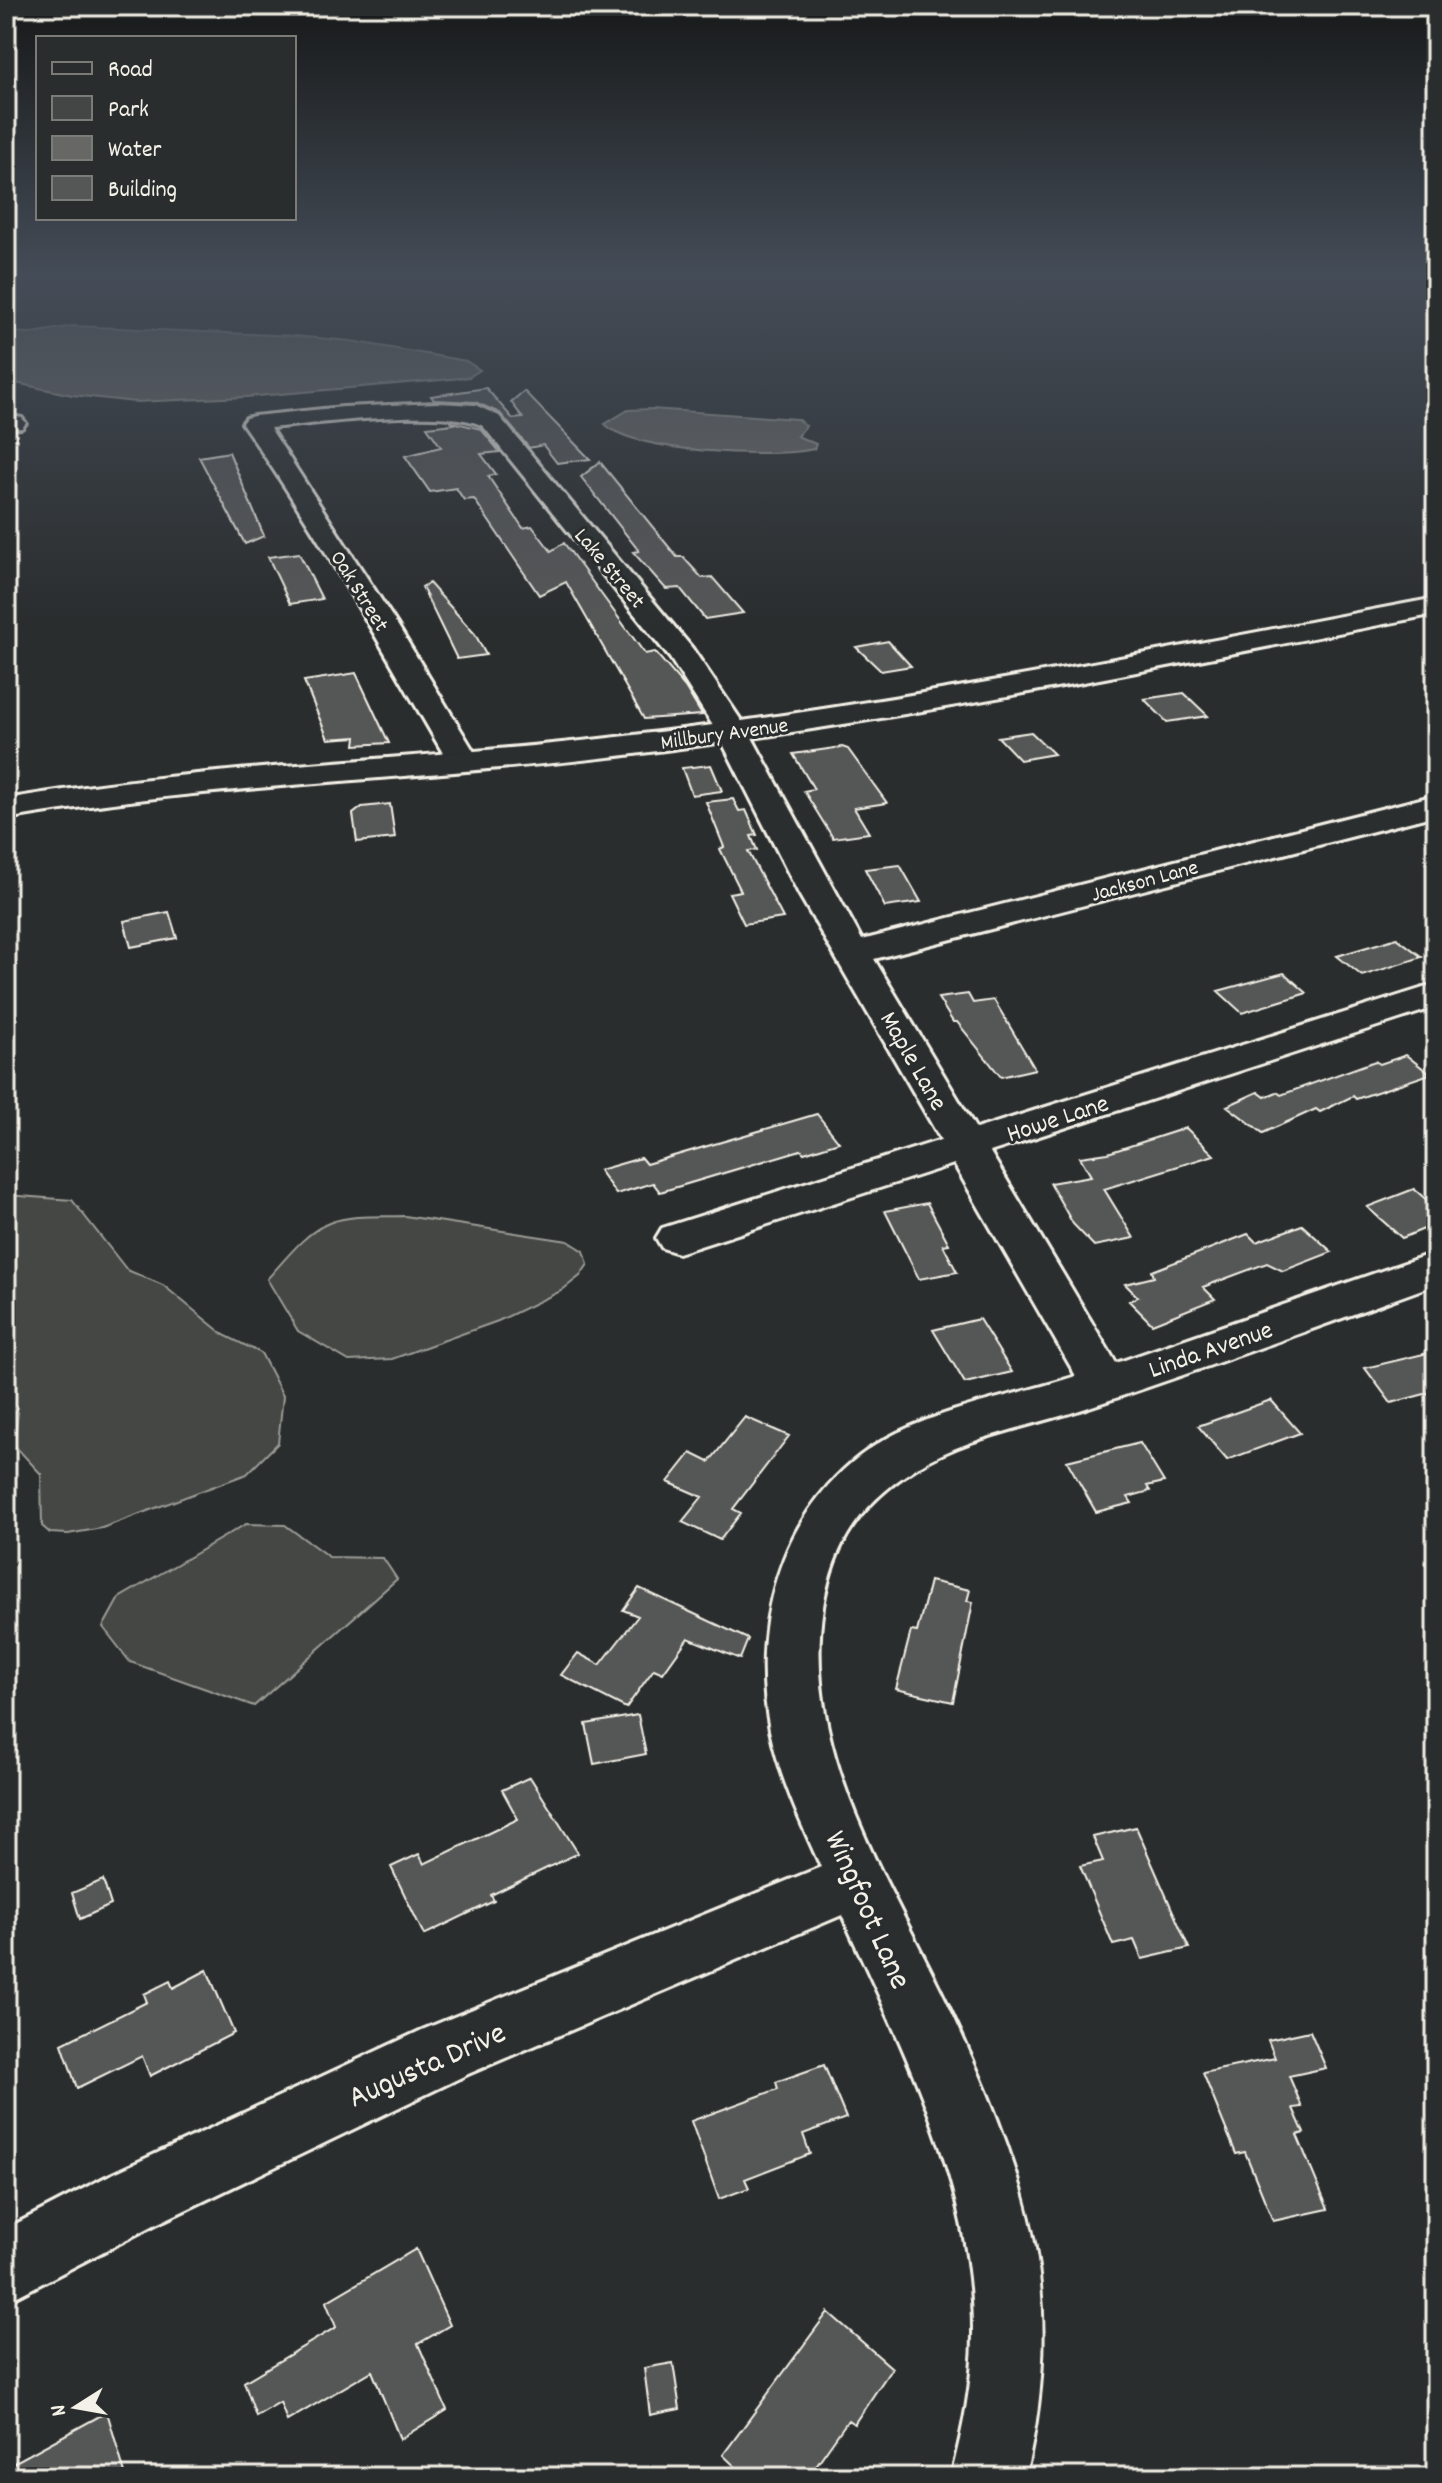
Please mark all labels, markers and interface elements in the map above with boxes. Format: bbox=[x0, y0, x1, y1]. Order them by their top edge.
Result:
legend bbox=[36, 36, 296, 220]
text: Road bbox=[108, 54, 153, 88]
text: Park bbox=[108, 94, 149, 128]
text: Water bbox=[108, 134, 161, 168]
text: Building bbox=[108, 174, 177, 208]
street label: Lake Street bbox=[565, 522, 651, 616]
street label: Oak Street bbox=[321, 545, 395, 638]
street label: Millbury Avenue bbox=[659, 711, 790, 760]
street label: Jackson Lane bbox=[1088, 853, 1202, 912]
street label: Maple Lane bbox=[869, 1005, 955, 1118]
street label: Howe Lane bbox=[1002, 1086, 1114, 1154]
street label: Linda Avenue bbox=[1144, 1313, 1278, 1390]
street label: Wingfoot Lane bbox=[810, 1825, 921, 1998]
street label: Augusta Drive bbox=[342, 2012, 514, 2123]
north arrow bbox=[36, 2367, 116, 2447]
text: N bbox=[44, 2402, 76, 2418]

